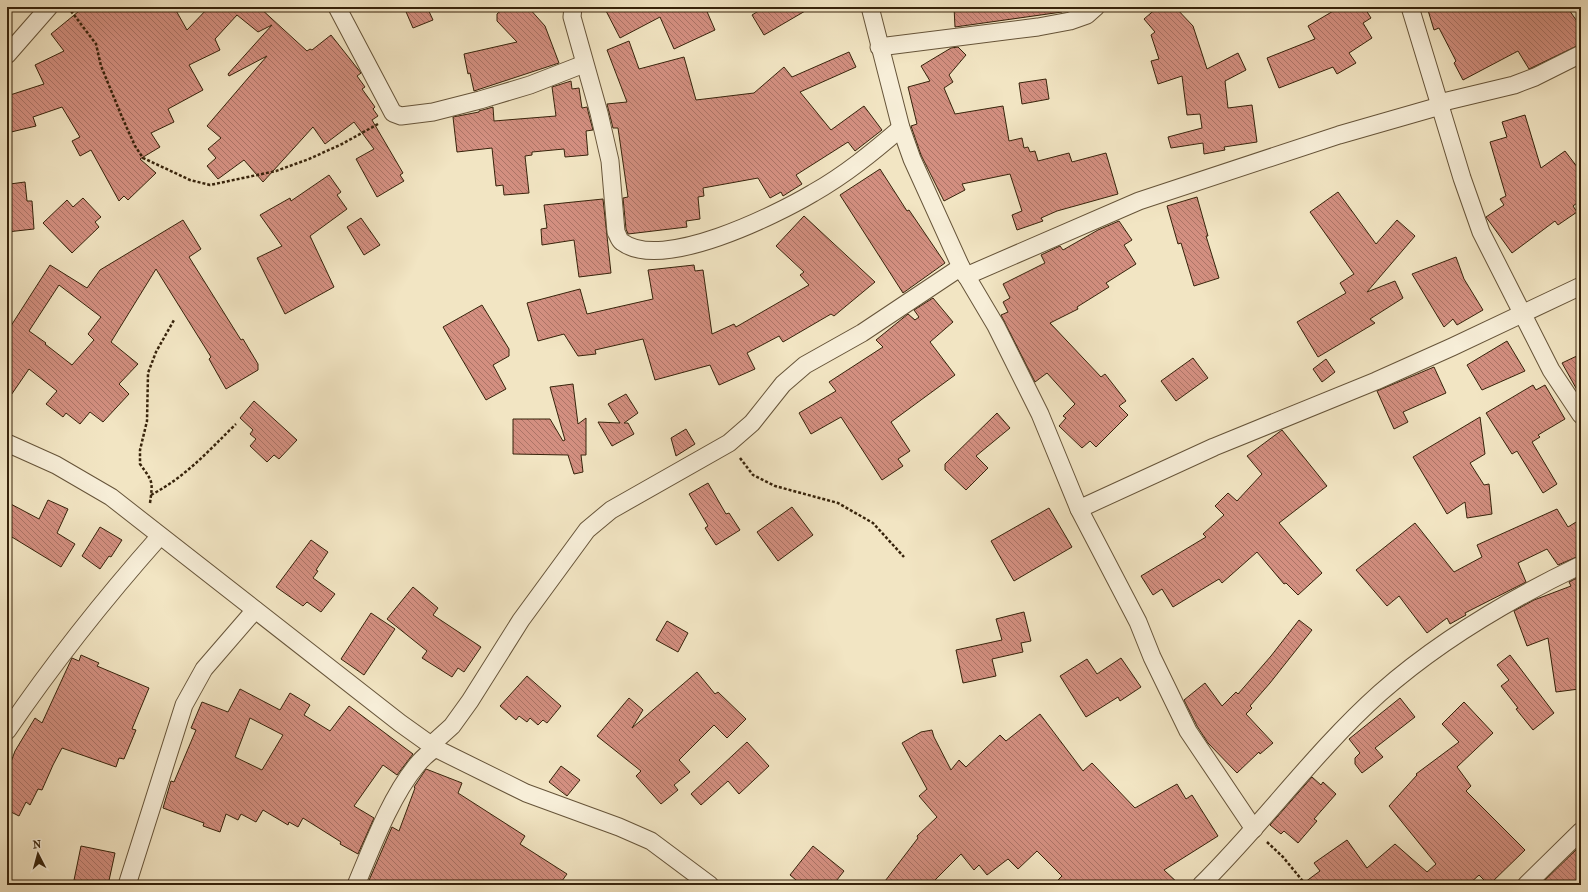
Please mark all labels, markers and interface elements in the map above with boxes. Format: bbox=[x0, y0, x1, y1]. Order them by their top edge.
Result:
north arrow bbox=[18, 834, 58, 874]
text: N bbox=[32, 838, 42, 851]

